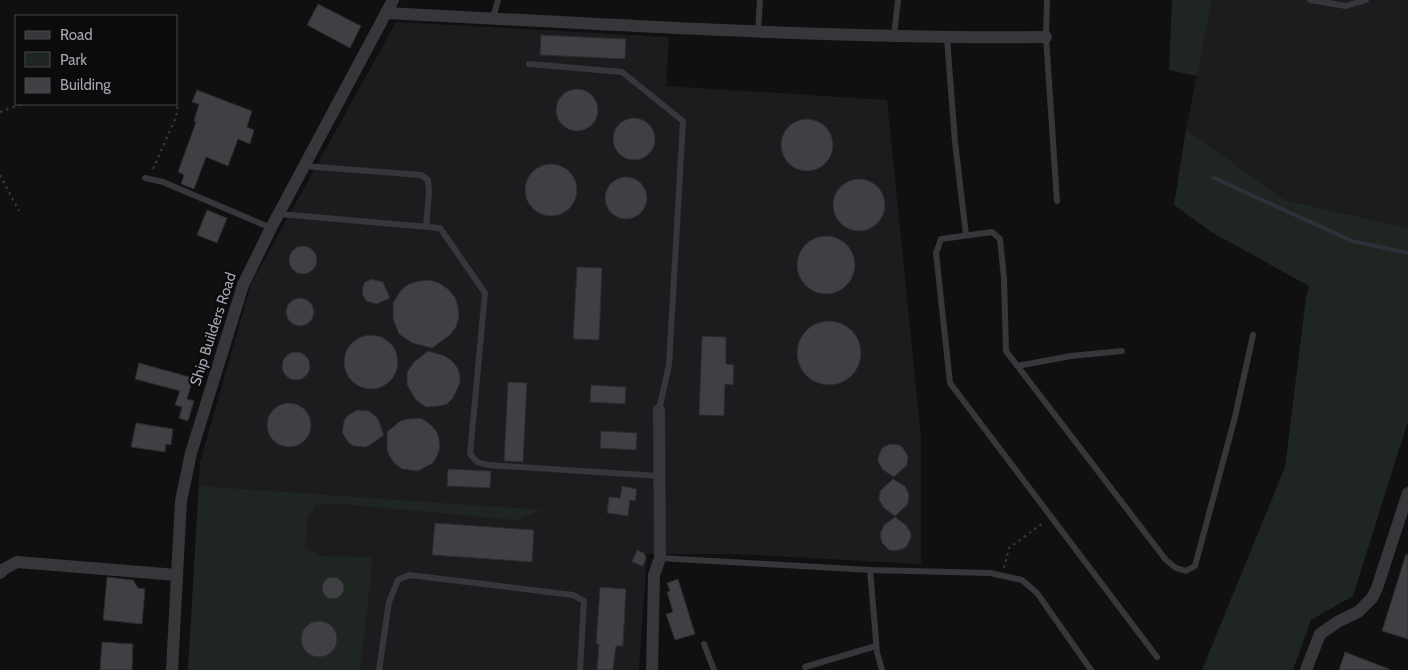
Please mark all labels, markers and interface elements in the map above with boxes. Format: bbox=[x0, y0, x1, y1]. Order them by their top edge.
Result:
legend bbox=[15, 15, 178, 105]
text: Road bbox=[60, 26, 93, 44]
text: Park bbox=[60, 51, 87, 69]
text: Building bbox=[60, 76, 111, 94]
street label: Ship Builders Road bbox=[186, 270, 240, 388]

